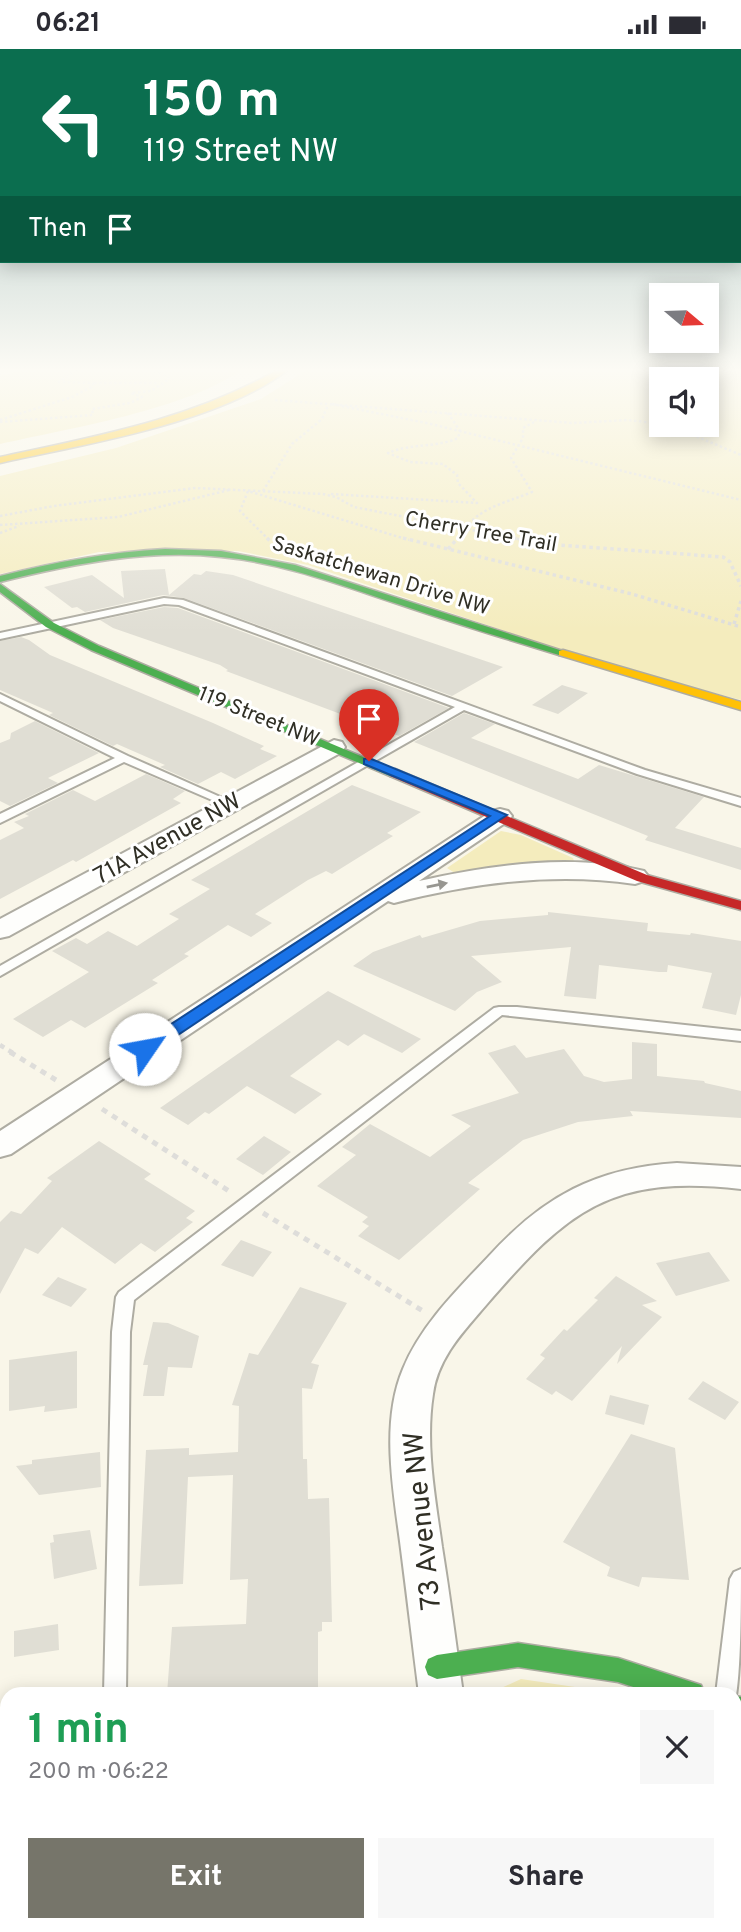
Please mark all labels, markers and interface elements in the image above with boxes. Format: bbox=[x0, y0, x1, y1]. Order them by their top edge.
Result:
text: 06:21 bbox=[35, 8, 101, 41]
text: 150 m bbox=[143, 72, 280, 134]
icon: left bbox=[28, 77, 119, 168]
text: 119 Street NW bbox=[143, 133, 338, 173]
icon: arrive bbox=[101, 210, 139, 248]
text: Then bbox=[28, 213, 87, 246]
north arrow bbox=[649, 283, 719, 353]
map controls bbox=[649, 283, 719, 437]
button: sound bbox=[649, 367, 719, 437]
street label: Cherry Tree Trail bbox=[403, 506, 559, 559]
street label: Saskatchewan Drive NW bbox=[268, 530, 493, 622]
street label: 119 Street NW bbox=[194, 681, 323, 754]
pin bbox=[339, 689, 399, 761]
icon: arrive bbox=[350, 700, 388, 738]
street label: 71A Avenue NW bbox=[89, 787, 247, 893]
one-way arrow bbox=[426, 879, 448, 890]
position arrow bbox=[108, 1012, 182, 1086]
street label: 73 Avenue NW bbox=[397, 1429, 451, 1612]
text: 1 min bbox=[28, 1705, 129, 1758]
button: close bbox=[640, 1710, 714, 1784]
text: 200 m · 06:22 bbox=[28, 1758, 169, 1787]
button: Exit bbox=[28, 1838, 364, 1918]
button: Share bbox=[378, 1838, 714, 1918]

